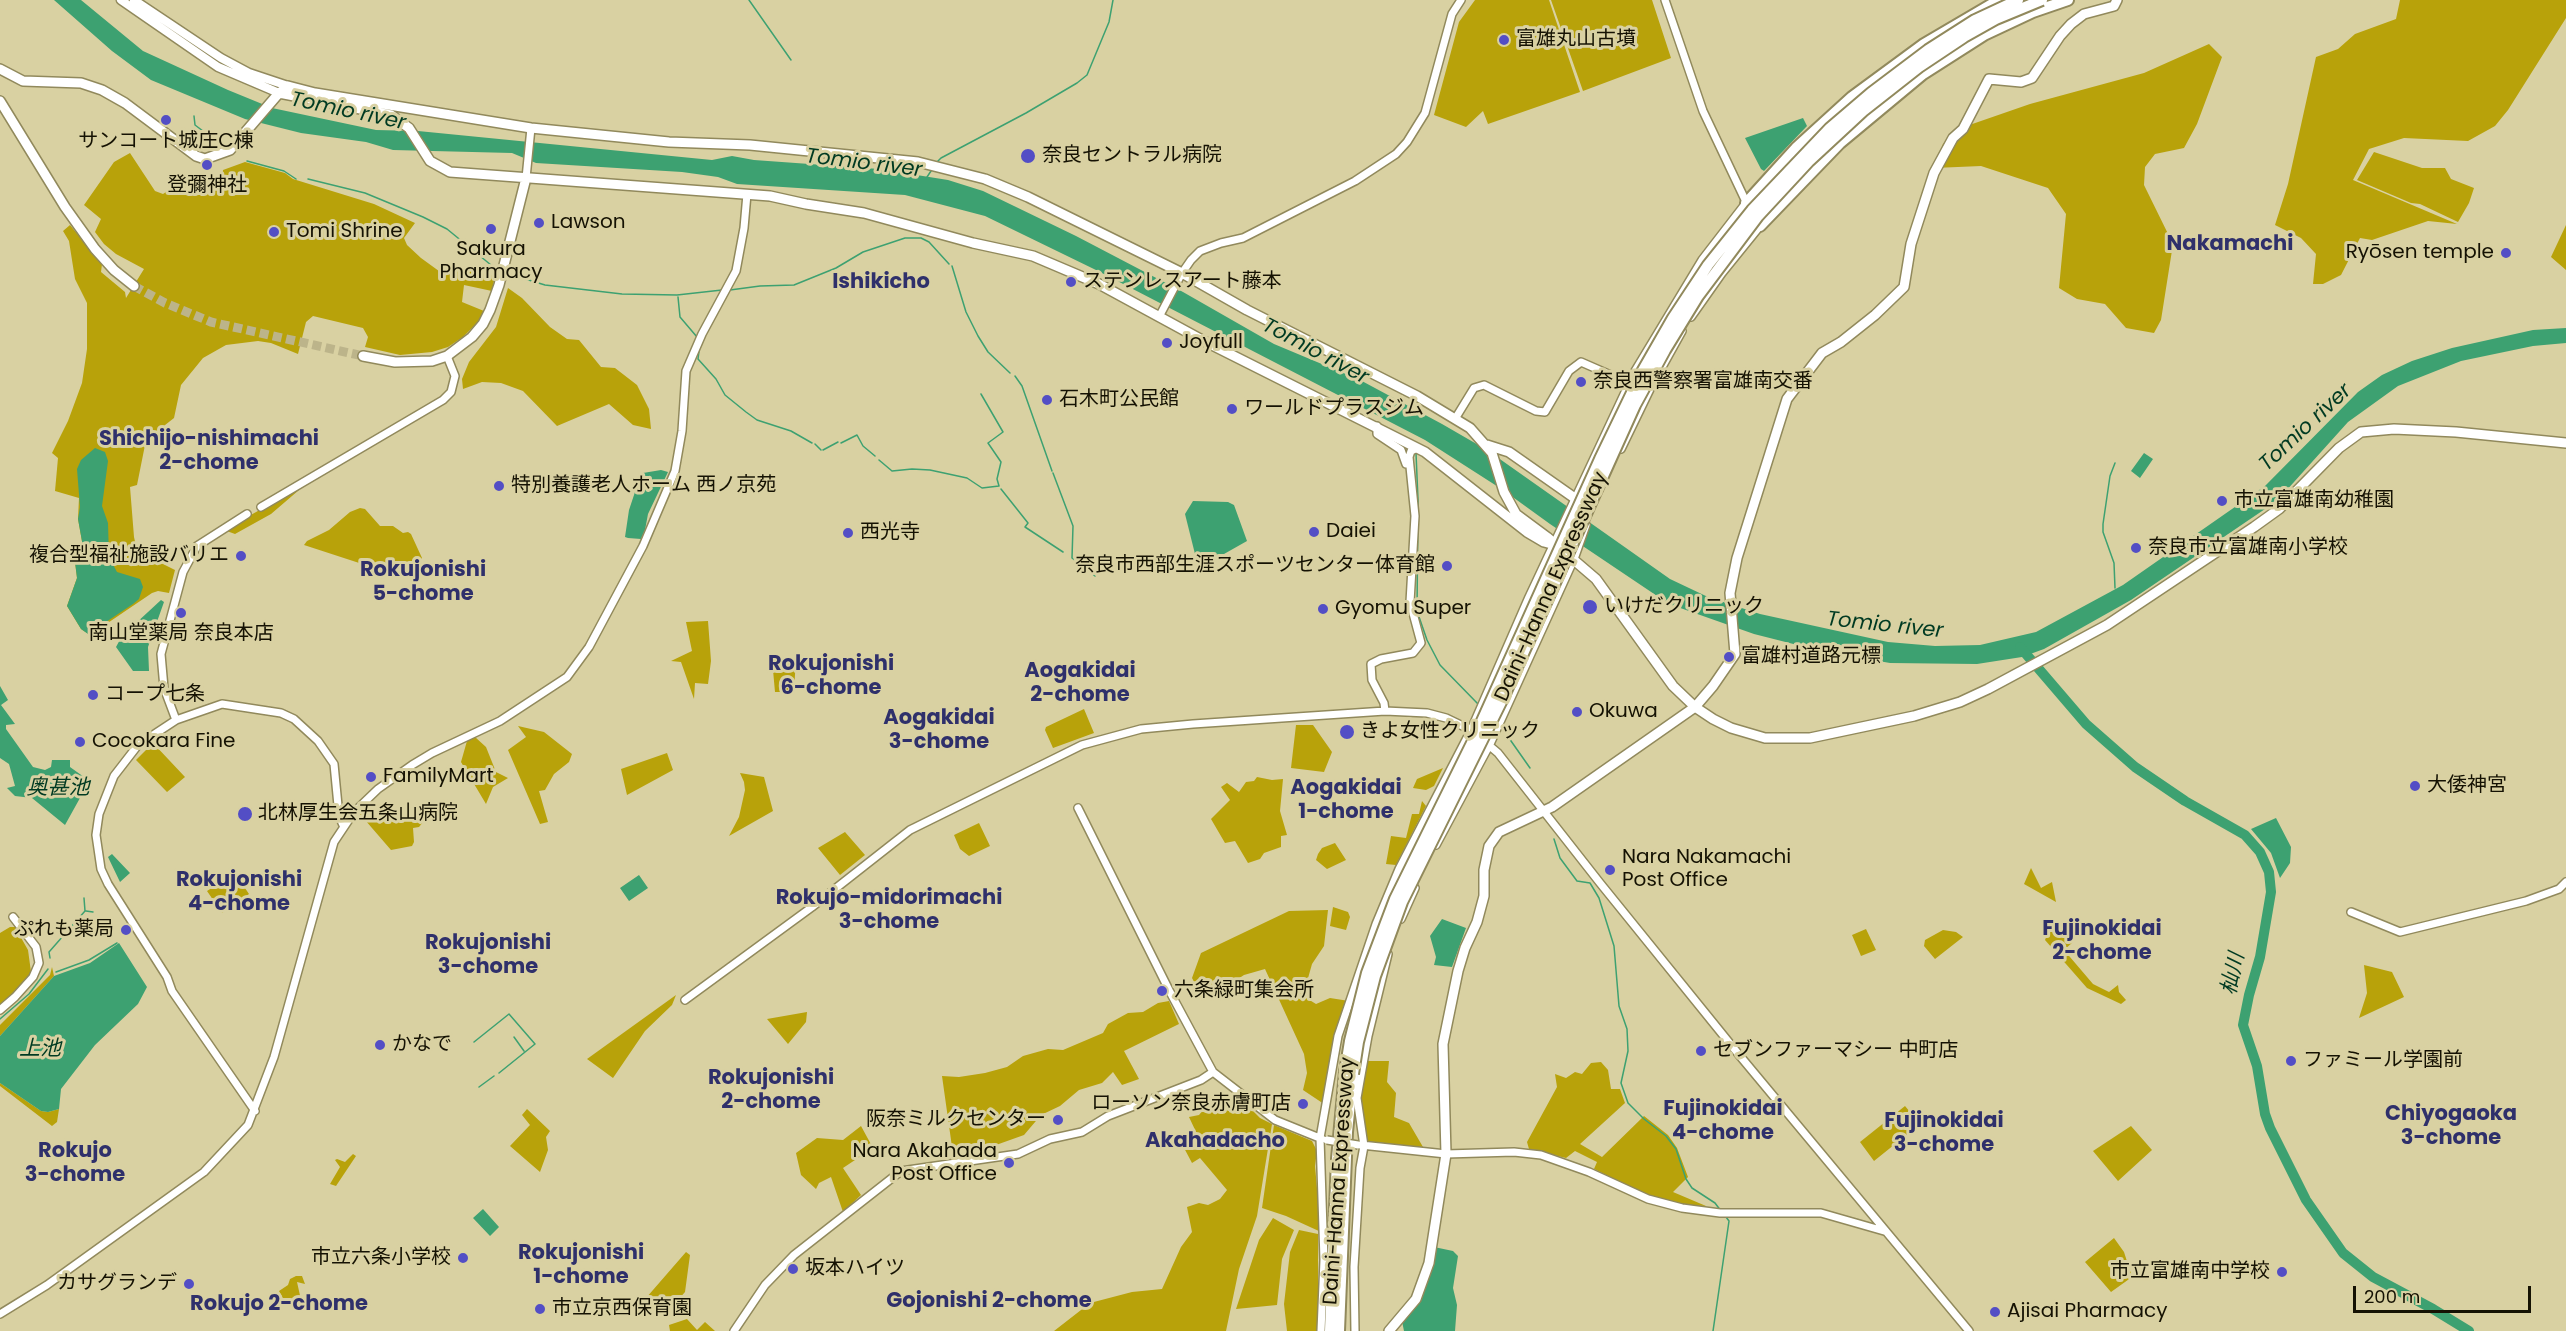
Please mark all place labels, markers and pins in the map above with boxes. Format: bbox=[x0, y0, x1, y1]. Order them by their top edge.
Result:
place label: 富雄丸山古墳 bbox=[1516, 28, 1636, 52]
marker: 富雄丸山古墳 bbox=[1497, 33, 1511, 47]
marker: サンコート城庄C棟 bbox=[159, 113, 173, 127]
place label: サンコート城庄C棟 bbox=[78, 130, 254, 154]
place label: 奈良セントラル病院 bbox=[1042, 144, 1222, 168]
marker: 奈良セントラル病院 bbox=[1019, 147, 1037, 165]
marker: 登彌神社 bbox=[200, 158, 214, 172]
place label: 登彌神社 bbox=[167, 174, 247, 198]
place label: Lawson bbox=[551, 211, 626, 235]
marker: Lawson bbox=[532, 216, 546, 230]
place label: Tomi Shrine bbox=[286, 220, 403, 244]
marker: Sakura Pharmacy bbox=[484, 222, 498, 236]
marker: Tomi Shrine bbox=[267, 225, 281, 239]
place label: Sakura Pharmacy bbox=[440, 238, 542, 285]
place label: Ryōsen temple bbox=[2346, 241, 2494, 265]
marker: Ryōsen temple bbox=[2499, 246, 2513, 260]
place label: ステンレスアート藤本 bbox=[1083, 270, 1282, 294]
marker: ステンレスアート藤本 bbox=[1064, 275, 1078, 289]
place label: Joyfull bbox=[1179, 331, 1243, 355]
marker: Joyfull bbox=[1160, 336, 1174, 350]
place label: 奈良西警察署富雄南交番 bbox=[1593, 370, 1813, 394]
marker: 奈良西警察署富雄南交番 bbox=[1574, 375, 1588, 389]
place label: 石木町公民館 bbox=[1059, 388, 1179, 412]
marker: 石木町公民館 bbox=[1040, 393, 1054, 407]
place label: ワールドプラスジム bbox=[1244, 397, 1424, 421]
marker: ワールドプラスジム bbox=[1225, 402, 1239, 416]
place label: 特別養護老人ホーム 西ノ京苑 bbox=[511, 474, 776, 498]
marker: 特別養護老人ホーム 西ノ京苑 bbox=[492, 479, 506, 493]
place label: 市立富雄南幼稚園 bbox=[2234, 489, 2394, 513]
marker: 市立富雄南幼稚園 bbox=[2215, 494, 2229, 508]
place label: Daiei bbox=[1326, 520, 1376, 544]
place label: 西光寺 bbox=[860, 521, 920, 545]
marker: Daiei bbox=[1307, 525, 1321, 539]
marker: 西光寺 bbox=[841, 526, 855, 540]
place label: 奈良市立富雄南小学校 bbox=[2148, 536, 2348, 560]
marker: 奈良市立富雄南小学校 bbox=[2129, 541, 2143, 555]
place label: 複合型福祉施設バリエ bbox=[29, 544, 229, 568]
marker: 複合型福祉施設バリエ bbox=[234, 549, 248, 563]
place label: 奈良市西部生涯スポーツセンター体育館 bbox=[1075, 554, 1435, 578]
marker: 奈良市西部生涯スポーツセンター体育館 bbox=[1440, 559, 1454, 573]
place label: いけだクリニック bbox=[1604, 595, 1764, 619]
place label: Gyomu Super bbox=[1335, 597, 1471, 621]
marker: いけだクリニック bbox=[1581, 598, 1599, 616]
marker: Gyomu Super bbox=[1316, 602, 1330, 616]
marker: 南山堂薬局 奈良本店 bbox=[174, 606, 188, 620]
place label: 南山堂薬局 奈良本店 bbox=[88, 622, 274, 646]
place label: 富雄村道路元標 bbox=[1741, 645, 1881, 669]
marker: 富雄村道路元標 bbox=[1722, 650, 1736, 664]
place label: コープ七条 bbox=[105, 683, 205, 707]
marker: コープ七条 bbox=[86, 688, 100, 702]
place label: Okuwa bbox=[1589, 700, 1658, 724]
marker: Okuwa bbox=[1570, 705, 1584, 719]
place label: きよ女性クリニック bbox=[1360, 720, 1540, 744]
marker: きよ女性クリニック bbox=[1338, 723, 1356, 741]
place label: Cocokara Fine bbox=[92, 730, 236, 754]
marker: Cocokara Fine bbox=[73, 735, 87, 749]
place label: FamilyMart bbox=[383, 765, 494, 789]
marker: FamilyMart bbox=[364, 770, 378, 784]
place label: 大倭神宮 bbox=[2427, 774, 2507, 798]
marker: 大倭神宮 bbox=[2408, 779, 2422, 793]
place label: 北林厚生会五条山病院 bbox=[258, 802, 458, 826]
marker: 北林厚生会五条山病院 bbox=[236, 805, 254, 823]
place label: Nara Nakamachi Post Office bbox=[1622, 846, 1791, 893]
marker: Nara Nakamachi Post Office bbox=[1603, 863, 1617, 877]
place label: ぷれも薬局 bbox=[14, 918, 114, 942]
marker: ぷれも薬局 bbox=[119, 923, 133, 937]
place label: 六条緑町集会所 bbox=[1174, 979, 1314, 1003]
marker: 六条緑町集会所 bbox=[1155, 984, 1169, 998]
place label: かなで bbox=[392, 1033, 452, 1057]
marker: かなで bbox=[373, 1038, 387, 1052]
place label: セブンファーマシー 中町店 bbox=[1713, 1039, 1958, 1063]
marker: セブンファーマシー 中町店 bbox=[1694, 1044, 1708, 1058]
place label: ファミール学園前 bbox=[2303, 1049, 2463, 1073]
marker: ファミール学園前 bbox=[2284, 1054, 2298, 1068]
place label: ローソン奈良赤膚町店 bbox=[1091, 1092, 1291, 1116]
marker: ローソン奈良赤膚町店 bbox=[1296, 1097, 1310, 1111]
place label: 阪奈ミルクセンター bbox=[866, 1108, 1046, 1132]
marker: 阪奈ミルクセンター bbox=[1051, 1113, 1065, 1127]
place label: Nara Akahada Post Office bbox=[852, 1140, 997, 1187]
marker: Nara Akahada Post Office bbox=[1002, 1156, 1016, 1170]
place label: 市立六条小学校 bbox=[311, 1246, 451, 1270]
marker: 市立六条小学校 bbox=[456, 1251, 470, 1265]
place label: 坂本ハイツ bbox=[805, 1257, 905, 1281]
place label: 市立富雄南中学校 bbox=[2110, 1260, 2270, 1284]
marker: 坂本ハイツ bbox=[786, 1262, 800, 1276]
marker: 市立富雄南中学校 bbox=[2275, 1265, 2289, 1279]
place label: カサグランデ bbox=[57, 1272, 177, 1296]
marker: カサグランデ bbox=[182, 1277, 196, 1291]
place label: 市立京西保育園 bbox=[552, 1297, 692, 1321]
place label: Ajisai Pharmacy bbox=[2007, 1300, 2167, 1324]
marker: 市立京西保育園 bbox=[533, 1302, 547, 1316]
marker: Ajisai Pharmacy bbox=[1988, 1305, 2002, 1319]

